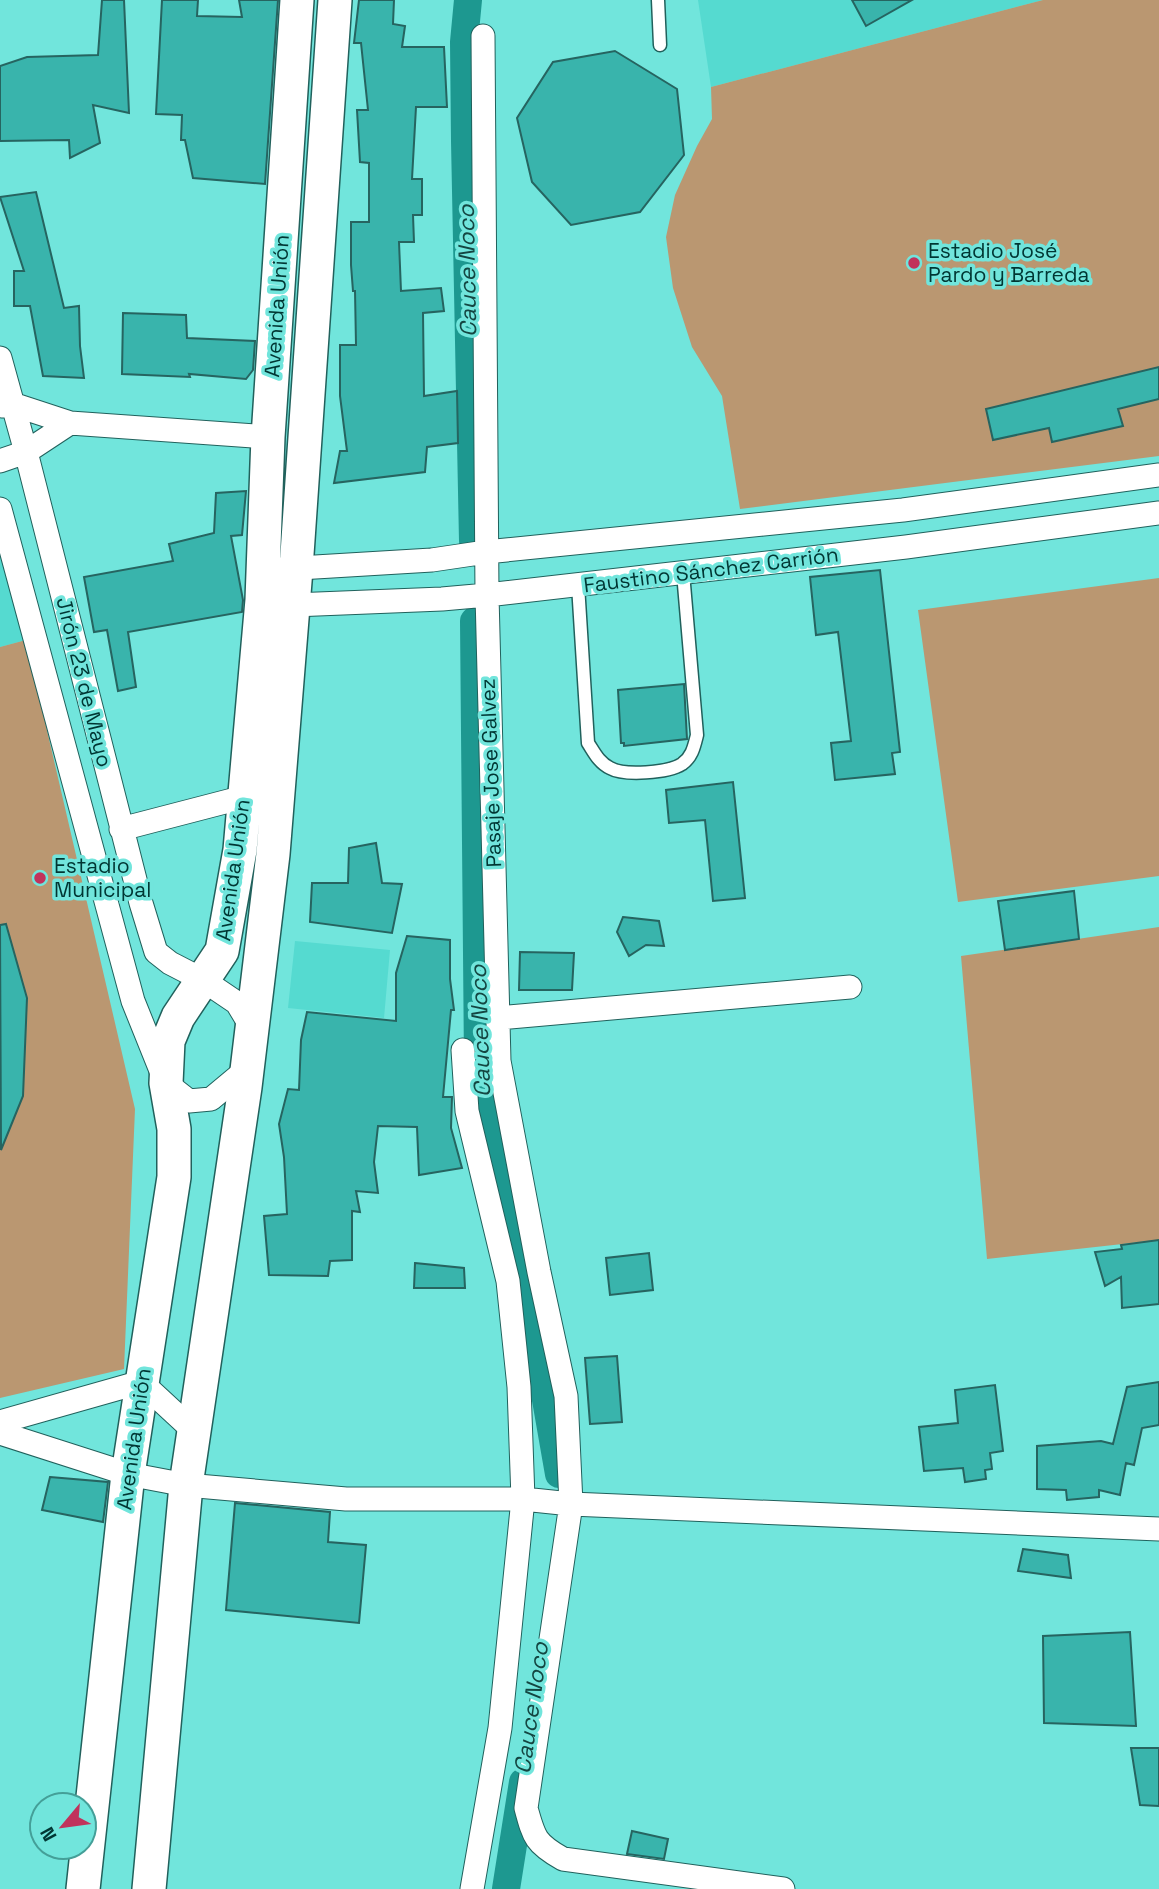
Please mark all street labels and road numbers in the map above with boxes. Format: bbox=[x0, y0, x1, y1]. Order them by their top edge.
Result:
street label: Avenida Unión bbox=[258, 234, 295, 378]
street label: Faustino Sánchez Carrión bbox=[582, 540, 840, 599]
street label: Jirón 23 de Mayo bbox=[50, 594, 119, 770]
street label: Pasaje Jose Galvez bbox=[474, 678, 507, 868]
street label: Avenida Unión bbox=[209, 797, 256, 943]
street label: Avenida Unión bbox=[110, 1366, 157, 1512]

